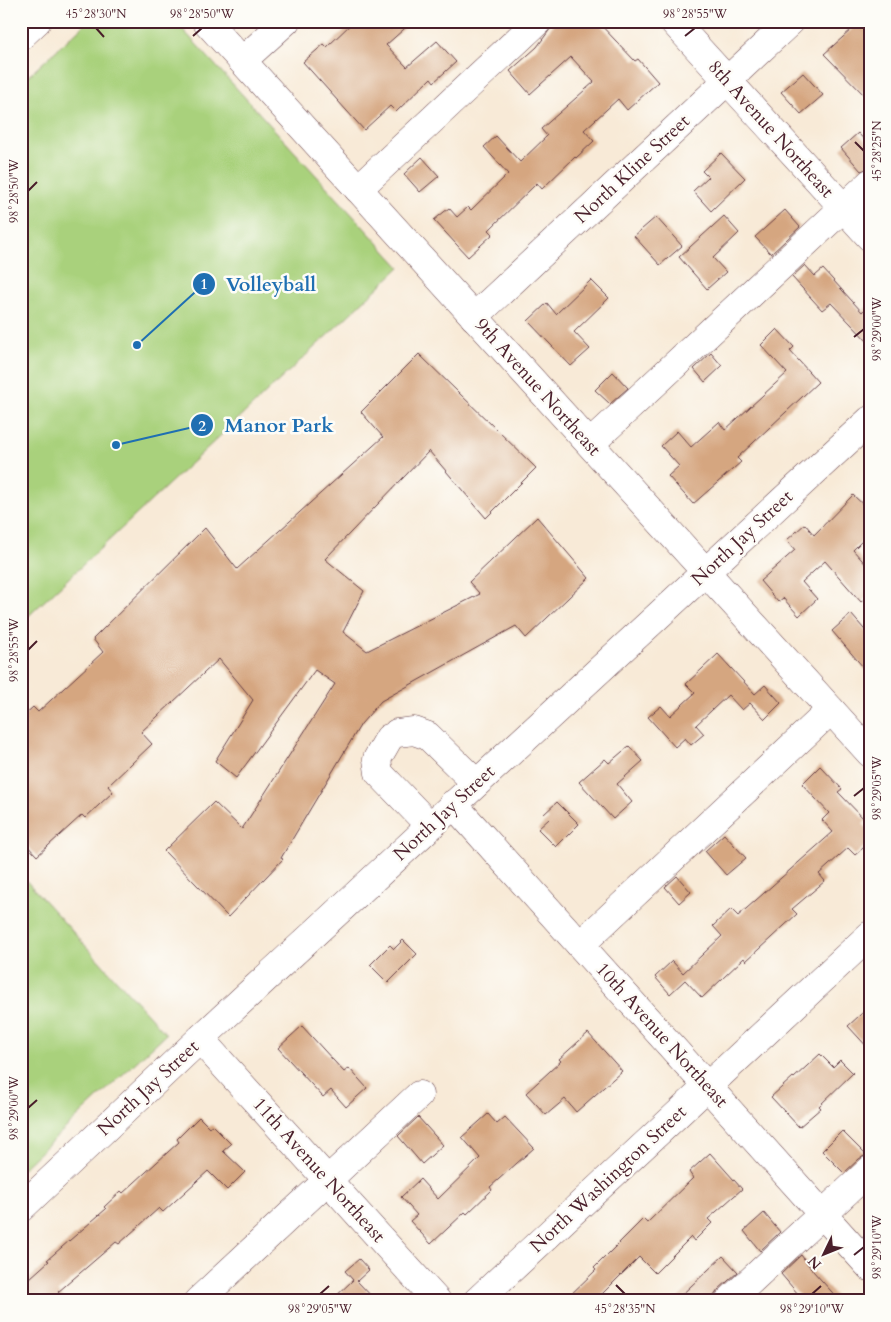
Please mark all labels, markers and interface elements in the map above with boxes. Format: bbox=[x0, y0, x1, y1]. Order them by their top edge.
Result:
text: 45°28'30"N bbox=[66, 6, 127, 22]
text: 98°28'50"W bbox=[170, 6, 235, 22]
text: 98°28'55"W bbox=[663, 6, 728, 22]
street label: 8th Avenue Northeast bbox=[702, 55, 840, 203]
street label: North Kline Street bbox=[568, 109, 696, 229]
text: 45°28'25"N bbox=[869, 120, 885, 181]
text: 98°28'50"W bbox=[6, 158, 22, 223]
callout: Volleyball bbox=[191, 266, 327, 301]
text: Volleyball bbox=[226, 271, 316, 298]
text: 1 bbox=[200, 274, 208, 294]
text: 98°29'00"W bbox=[869, 296, 885, 361]
street label: 9th Avenue Northeast bbox=[469, 313, 607, 461]
callout: Manor Park bbox=[189, 408, 344, 443]
text: Manor Park bbox=[224, 412, 334, 439]
text: 2 bbox=[198, 416, 206, 436]
street label: North Jay Street bbox=[685, 484, 799, 592]
text: 98°28'55"W bbox=[6, 617, 22, 682]
text: 98°29'05"W bbox=[869, 755, 885, 820]
street label: North Jay Street bbox=[387, 759, 501, 867]
street label: 10th Avenue Northeast bbox=[590, 957, 734, 1113]
street label: North Jay Street bbox=[91, 1034, 205, 1142]
text: 98°29'00"W bbox=[6, 1075, 22, 1140]
street label: 11th Avenue Northeast bbox=[247, 1092, 391, 1248]
street label: North Washington Street bbox=[524, 1099, 692, 1259]
text: 98°29'10"W bbox=[869, 1214, 885, 1279]
north arrow bbox=[798, 1230, 848, 1280]
text: N bbox=[804, 1252, 826, 1273]
text: 98°29'05"W bbox=[288, 1301, 353, 1317]
text: 45°28'35"N bbox=[595, 1301, 656, 1317]
text: 98°29'10"W bbox=[780, 1301, 845, 1317]

